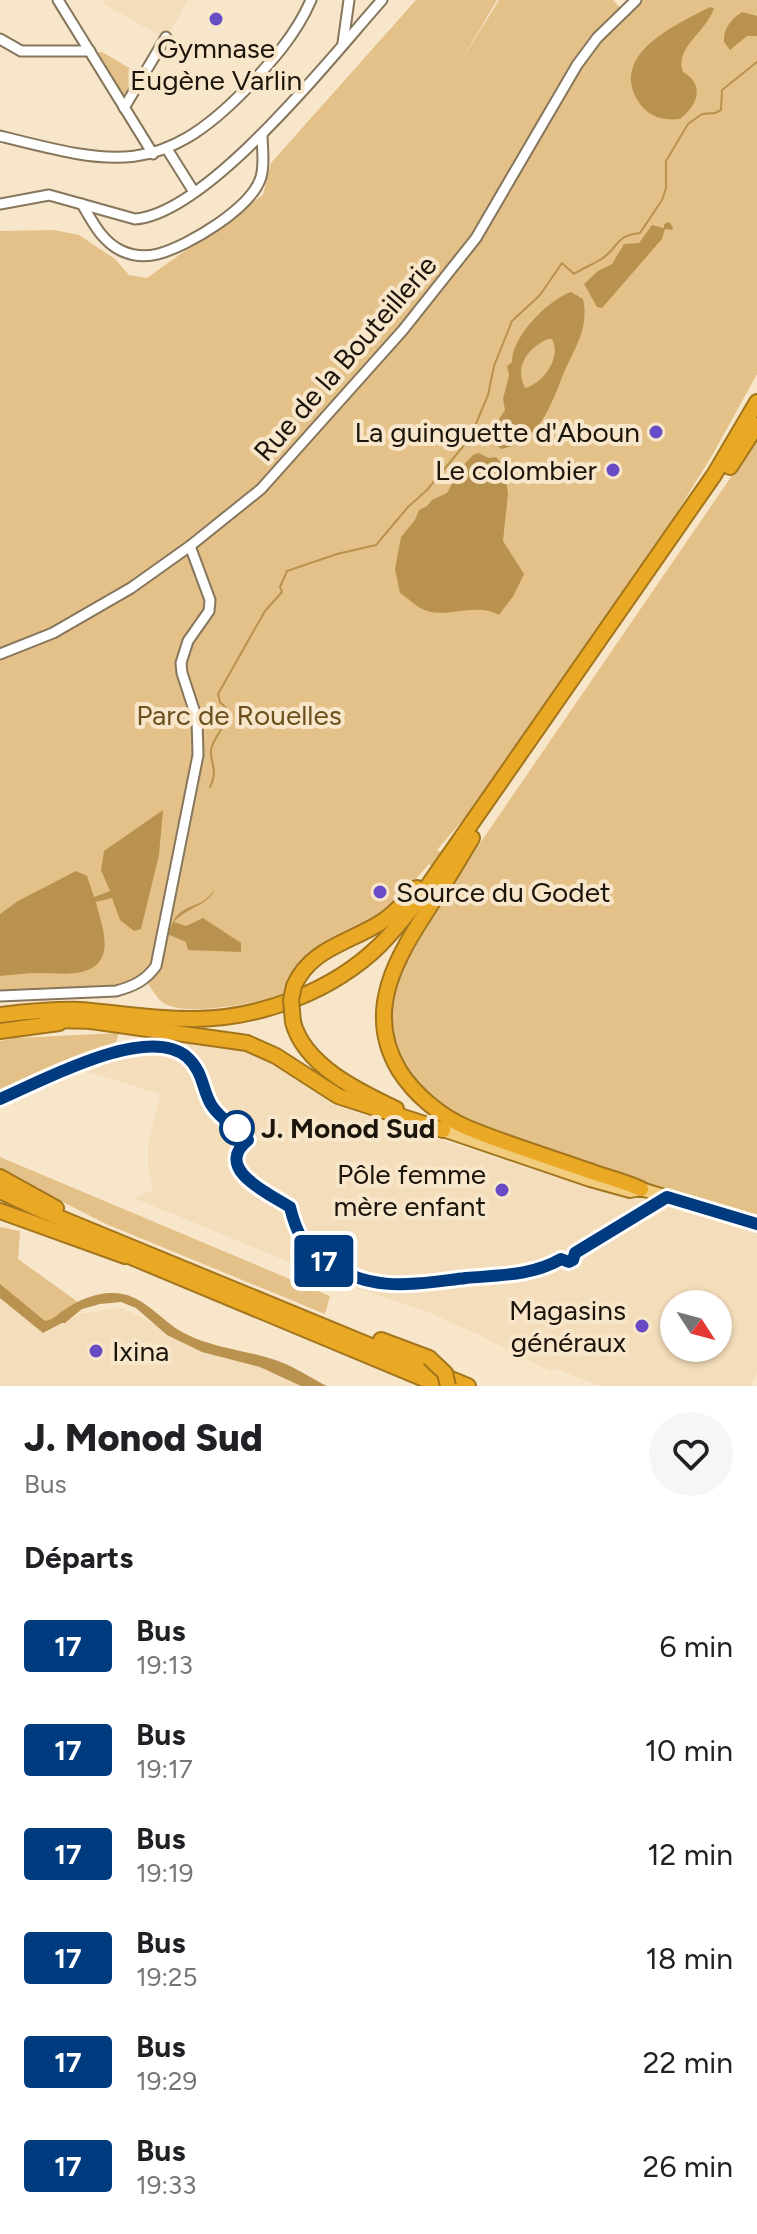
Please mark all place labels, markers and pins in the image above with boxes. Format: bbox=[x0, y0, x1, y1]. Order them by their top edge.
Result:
marker: Gymnase Eugène Varlin bbox=[207, 10, 225, 28]
place label: Gymnase Eugène Varlin bbox=[130, 31, 302, 97]
place label: La guinguette d'Aboun bbox=[355, 415, 640, 449]
marker: La guinguette d'Aboun bbox=[647, 423, 665, 441]
place label: Le colombier bbox=[435, 453, 598, 487]
marker: Le colombier bbox=[604, 461, 622, 479]
place label: Source du Godet bbox=[396, 875, 611, 909]
marker: Source du Godet bbox=[371, 883, 389, 901]
marker: J. Monod Sud bbox=[220, 1111, 254, 1145]
place label: J. Monod Sud bbox=[261, 1111, 435, 1145]
place label: Pôle femme mère enfant bbox=[334, 1157, 486, 1223]
marker: Pôle femme mère enfant bbox=[493, 1181, 511, 1199]
place label: Magasins généraux bbox=[509, 1293, 627, 1359]
marker: Magasins généraux bbox=[633, 1317, 651, 1335]
place label: Ixina bbox=[112, 1334, 169, 1368]
marker: Ixina bbox=[87, 1342, 105, 1360]

